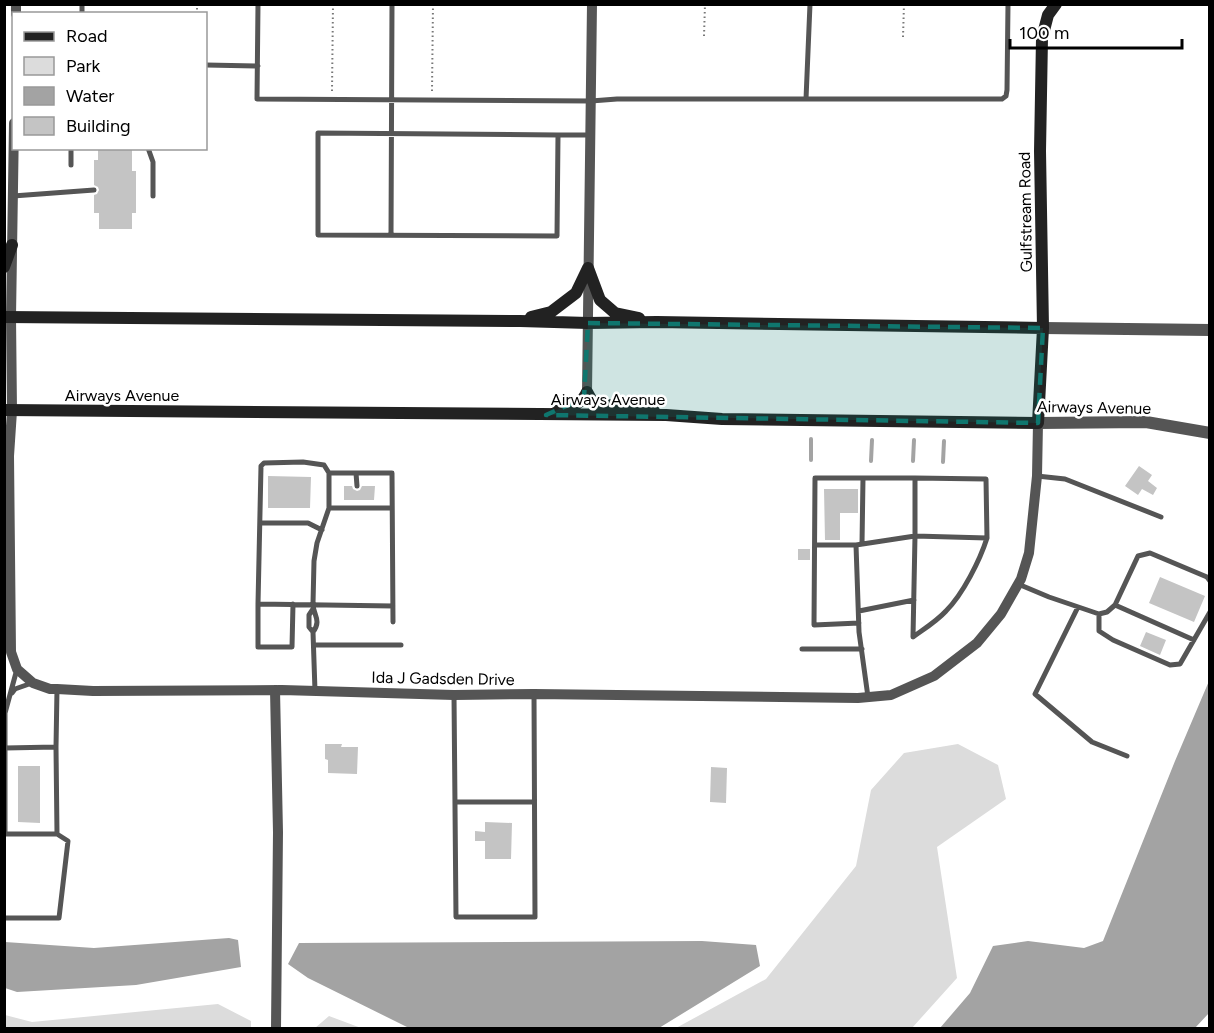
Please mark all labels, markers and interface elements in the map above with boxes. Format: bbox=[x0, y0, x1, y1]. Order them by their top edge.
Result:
legend bbox=[12, 12, 207, 150]
scale bar bbox=[1010, 12, 1182, 50]
text: 100 m bbox=[1019, 22, 1069, 44]
text: Road bbox=[66, 25, 107, 47]
text: Park bbox=[66, 55, 101, 77]
text: Water bbox=[66, 85, 114, 107]
text: Building bbox=[66, 115, 131, 137]
street label: Gulfstream Road bbox=[1015, 151, 1036, 273]
street label: Airways Avenue bbox=[65, 386, 179, 405]
street label: Airways Avenue bbox=[551, 390, 665, 409]
street label: Airways Avenue bbox=[1037, 397, 1152, 418]
street label: Ida J Gadsden Drive bbox=[371, 668, 515, 689]

